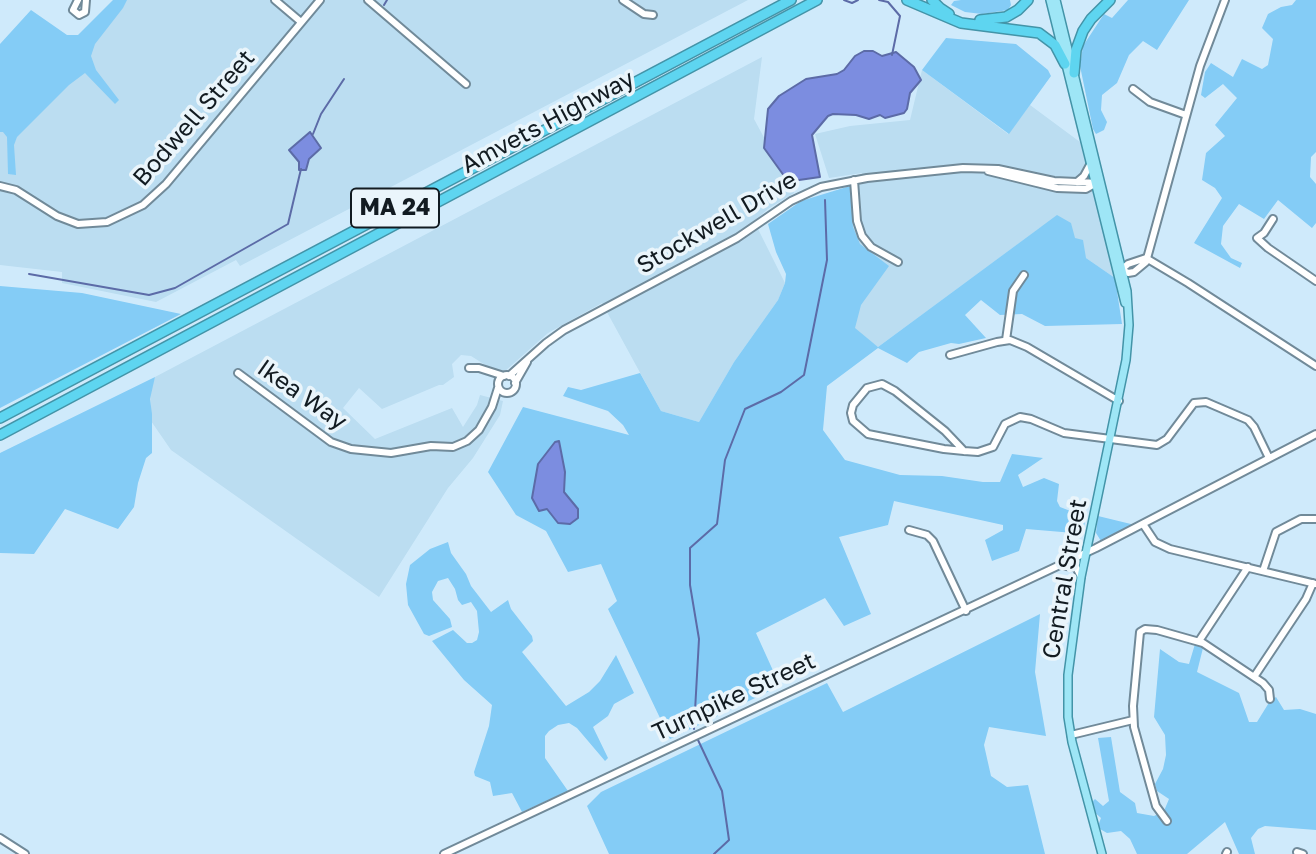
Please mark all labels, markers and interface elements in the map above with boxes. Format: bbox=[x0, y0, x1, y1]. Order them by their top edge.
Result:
street label: Bodwell Street bbox=[127, 44, 261, 192]
street label: Amvets Highway bbox=[457, 64, 639, 180]
street label: Stockwell Drive bbox=[632, 166, 802, 280]
road number: MA 24 bbox=[351, 188, 439, 228]
street label: Ikea Way bbox=[252, 354, 352, 436]
street label: Central Street bbox=[1037, 497, 1093, 661]
street label: Turnpike Street bbox=[648, 647, 820, 747]

